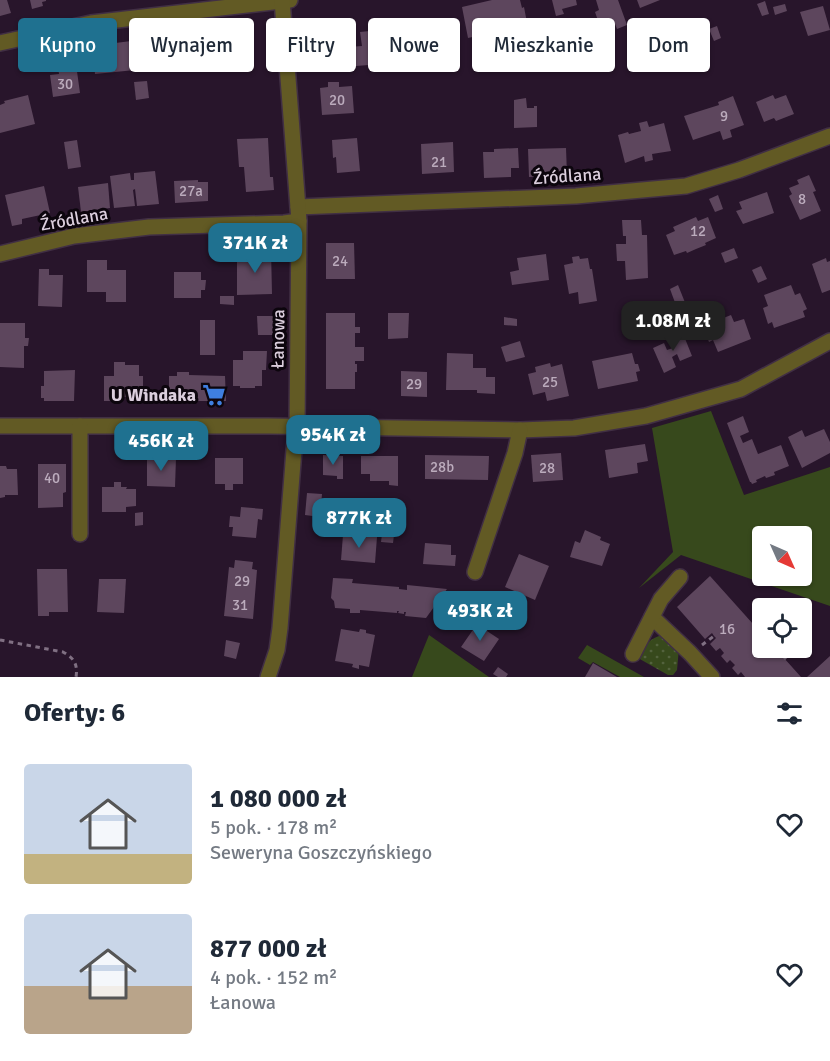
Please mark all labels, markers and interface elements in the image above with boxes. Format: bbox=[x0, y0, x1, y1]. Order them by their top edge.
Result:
chip: Kupno bbox=[18, 18, 117, 72]
chip: Wynajem bbox=[129, 18, 254, 72]
chip: Filtry bbox=[266, 18, 356, 72]
chip: Nowe bbox=[368, 18, 460, 72]
chip: Mieszkanie bbox=[472, 18, 615, 72]
chip: Dom bbox=[627, 18, 710, 72]
house number: 30 bbox=[57, 75, 73, 93]
house number: 20 bbox=[329, 91, 345, 109]
house number: 9 bbox=[720, 107, 728, 125]
house number: 21 bbox=[431, 153, 447, 171]
street label: Źródlana bbox=[532, 163, 602, 189]
house number: 27a bbox=[179, 182, 203, 200]
house number: 8 bbox=[798, 190, 806, 208]
street label: Źródlana bbox=[38, 202, 110, 236]
house number: 12 bbox=[690, 222, 706, 240]
pin: 371K zł bbox=[200, 223, 310, 274]
text: 371K zł bbox=[222, 230, 288, 255]
house number: 24 bbox=[332, 252, 348, 270]
pin: 1.08M zł bbox=[611, 301, 735, 352]
text: 1.08M zł bbox=[635, 308, 711, 333]
street label: Łanowa bbox=[266, 309, 290, 369]
house number: 25 bbox=[542, 373, 558, 391]
house number: 29 bbox=[406, 375, 422, 393]
supermarket icon: U Windaka bbox=[201, 382, 227, 408]
place label: U Windaka bbox=[111, 384, 196, 406]
pin: 954K zł bbox=[278, 415, 388, 466]
pin: 456K zł bbox=[106, 421, 216, 472]
text: 954K zł bbox=[300, 422, 366, 447]
text: 456K zł bbox=[128, 428, 194, 453]
house number: 28b bbox=[430, 458, 454, 476]
house number: 28 bbox=[539, 459, 555, 477]
house number: 40 bbox=[44, 469, 60, 487]
pin: 877K zł bbox=[304, 498, 414, 549]
text: 877K zł bbox=[326, 505, 392, 530]
north arrow bbox=[752, 526, 812, 586]
map controls bbox=[752, 526, 812, 658]
house number: 29 bbox=[234, 572, 250, 590]
pin: 493K zł bbox=[425, 591, 535, 642]
house number: 31 bbox=[232, 596, 248, 614]
text: 493K zł bbox=[447, 598, 513, 623]
button: locate bbox=[752, 598, 812, 658]
house number: 16 bbox=[719, 620, 735, 638]
text: Oferty: 6 bbox=[24, 697, 125, 729]
icon: filters bbox=[773, 697, 806, 730]
text: 1 080 000 zł bbox=[210, 783, 347, 815]
icon: home bbox=[72, 788, 144, 860]
icon: heart bbox=[773, 808, 806, 841]
text: 5 pok. · 178 m² bbox=[210, 815, 338, 840]
text: Seweryna Goszczyńskiego bbox=[210, 840, 432, 865]
text: 877 000 zł bbox=[210, 933, 327, 965]
icon: home bbox=[72, 938, 144, 1010]
icon: heart bbox=[773, 958, 806, 991]
text: 4 pok. · 152 m² bbox=[210, 965, 338, 990]
text: Łanowa bbox=[210, 990, 276, 1015]

